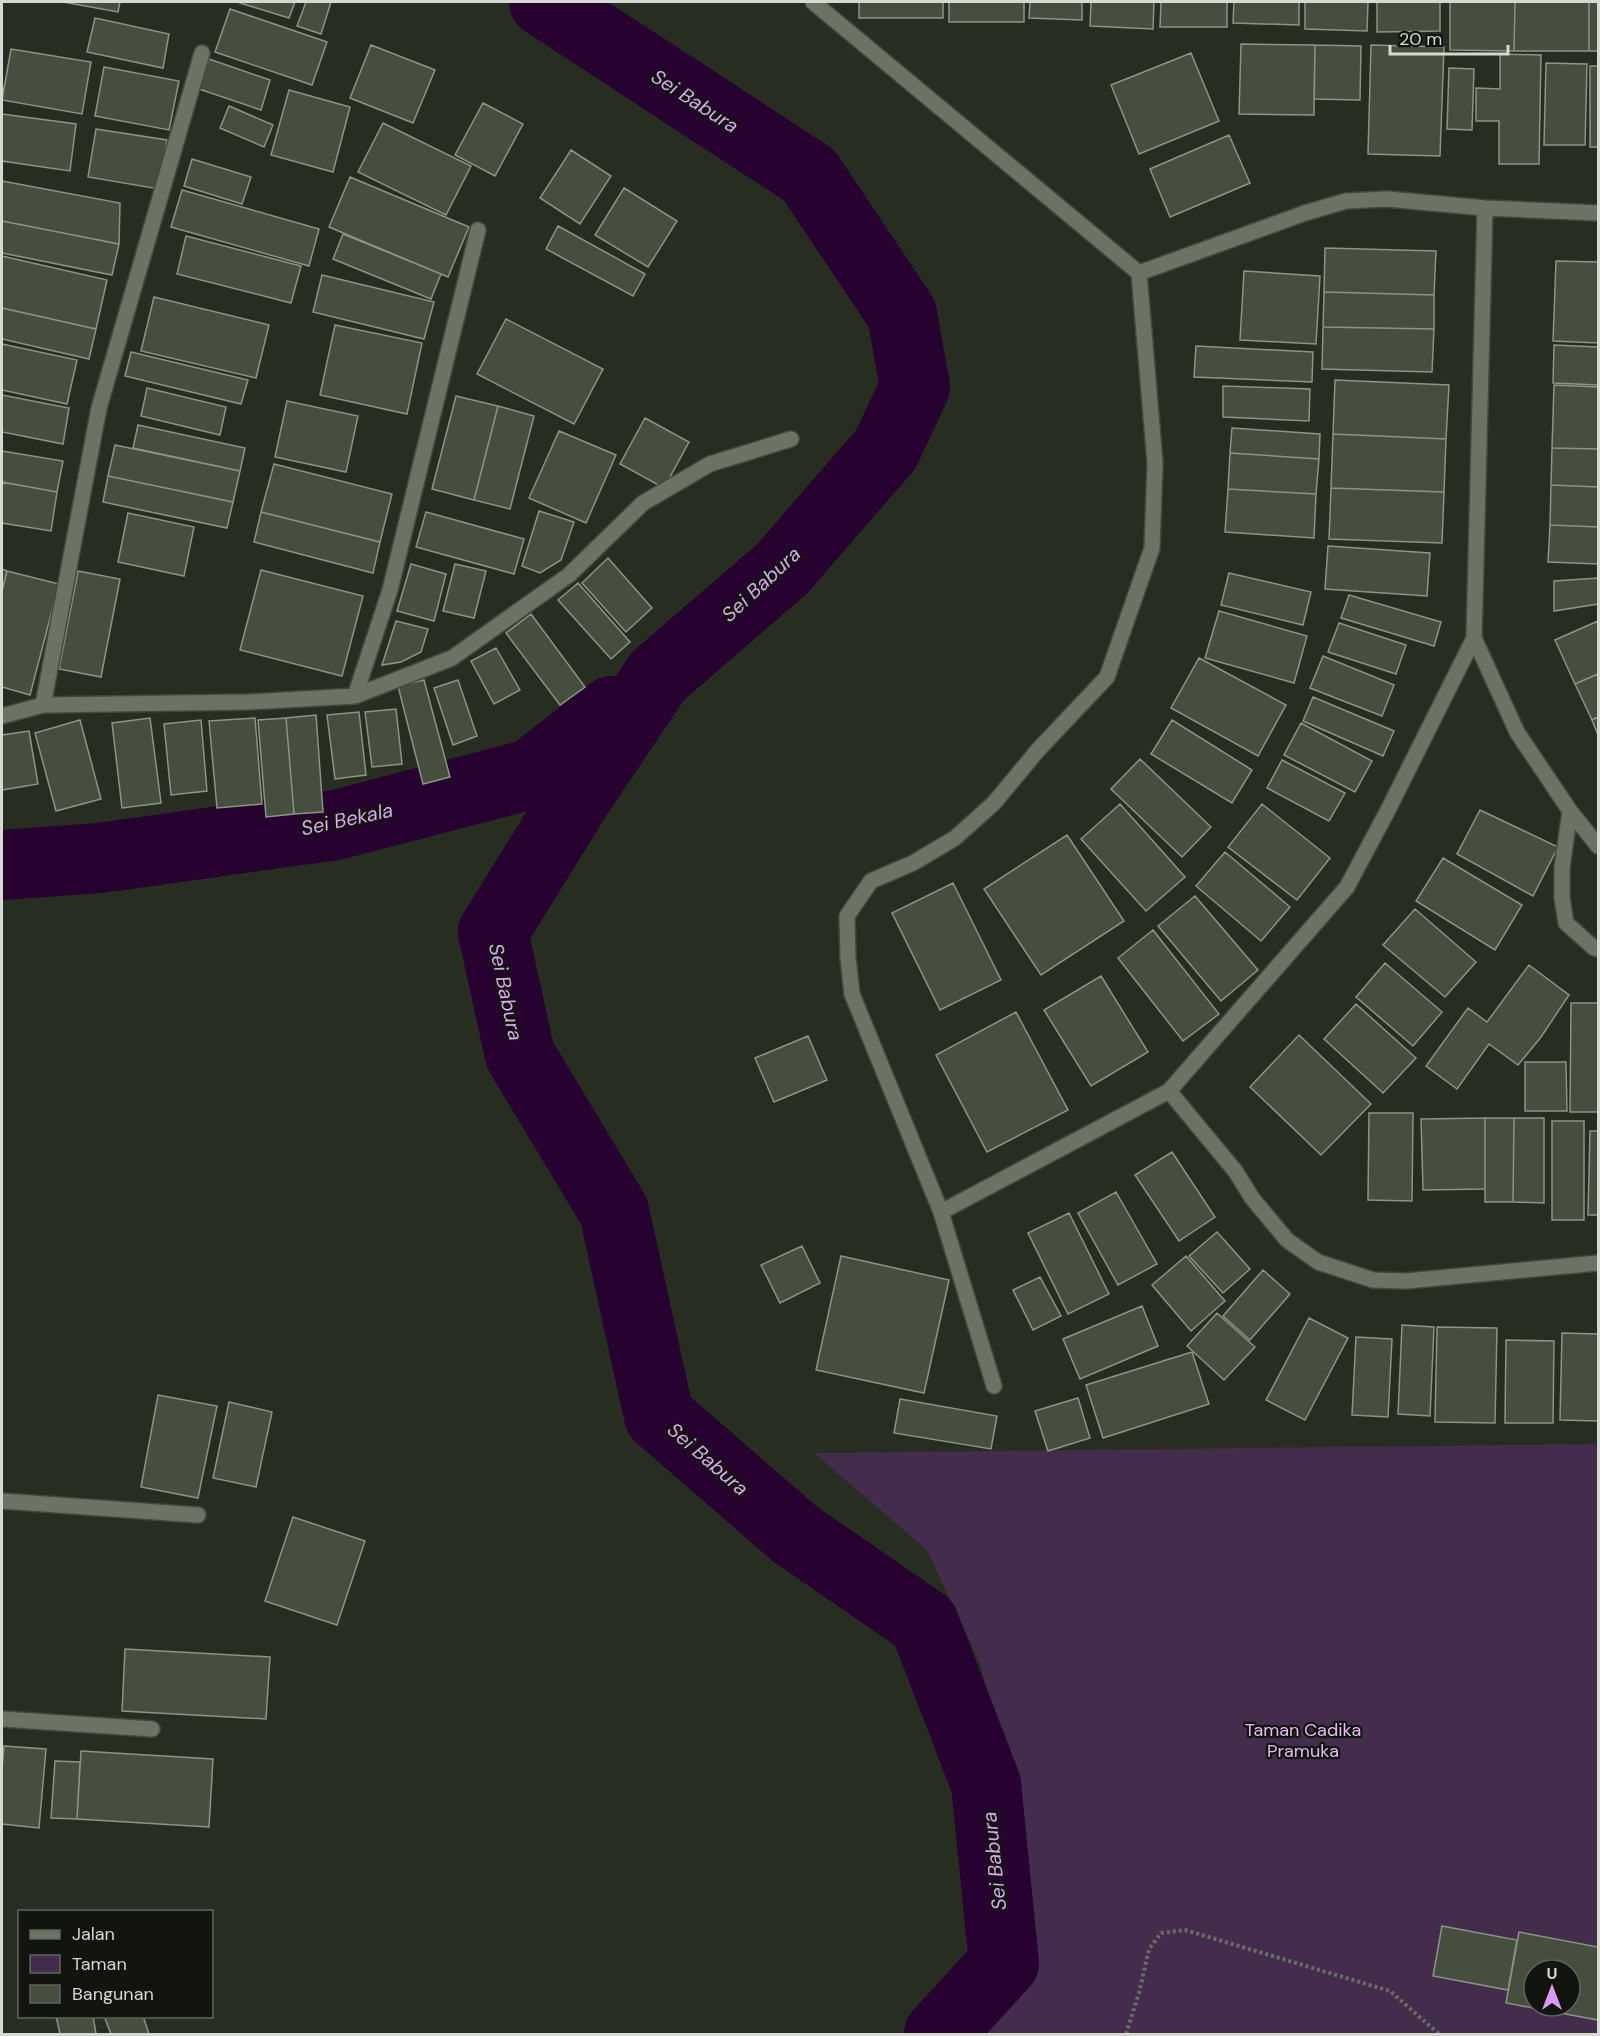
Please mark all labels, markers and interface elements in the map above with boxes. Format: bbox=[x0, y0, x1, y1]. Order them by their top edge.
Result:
scale bar bbox=[1390, 18, 1508, 56]
text: 20 m bbox=[1399, 27, 1442, 51]
water label: Sei Babura bbox=[646, 63, 744, 139]
water label: Sei Babura bbox=[716, 541, 806, 627]
water label: Sei Bekala bbox=[299, 797, 395, 841]
water label: Sei Babura bbox=[483, 941, 529, 1043]
water label: Sei Babura bbox=[662, 1417, 754, 1501]
park label: Taman Cadika Pramuka bbox=[1245, 1718, 1361, 1763]
water label: Sei Babura bbox=[976, 1810, 1012, 1912]
legend bbox=[18, 1910, 213, 2018]
text: Jalan bbox=[72, 1922, 115, 1946]
text: Taman bbox=[72, 1952, 127, 1976]
north arrow bbox=[1522, 1958, 1582, 2018]
text: U bbox=[1547, 1963, 1557, 1984]
text: Bangunan bbox=[72, 1982, 154, 2006]

